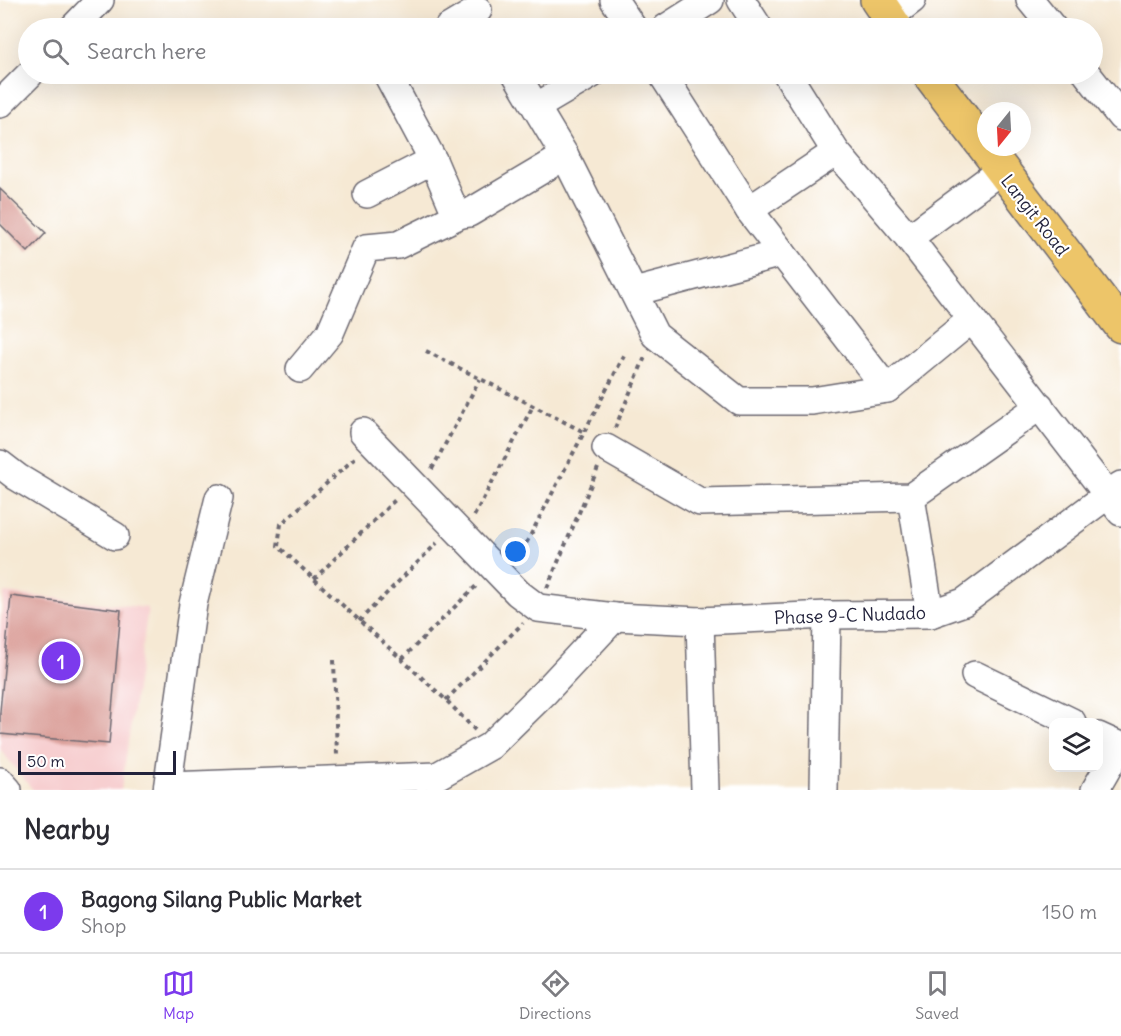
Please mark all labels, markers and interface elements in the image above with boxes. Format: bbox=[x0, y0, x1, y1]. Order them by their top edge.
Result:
search box bbox=[18, 18, 1103, 84]
icon: search bbox=[39, 35, 72, 68]
text: Search here bbox=[87, 37, 206, 65]
north arrow bbox=[977, 102, 1031, 156]
street label: Langit Road bbox=[996, 170, 1074, 261]
your location bbox=[501, 537, 530, 566]
street label: Phase 9-C Nudado bbox=[774, 601, 926, 629]
pin: 1 bbox=[42, 638, 80, 684]
map controls bbox=[1049, 718, 1103, 772]
button: layers bbox=[1049, 718, 1103, 772]
scale bar bbox=[18, 748, 176, 776]
text: 50 m bbox=[27, 751, 65, 771]
text: Nearby bbox=[24, 813, 110, 846]
text: Bagong Silang Public Market bbox=[81, 885, 362, 913]
text: 1 bbox=[40, 899, 47, 924]
text: 150 m bbox=[1042, 899, 1097, 924]
text: Shop bbox=[81, 913, 126, 938]
tab: Map bbox=[162, 967, 195, 1023]
tab: Directions bbox=[519, 967, 591, 1023]
tab: Saved bbox=[915, 967, 959, 1023]

